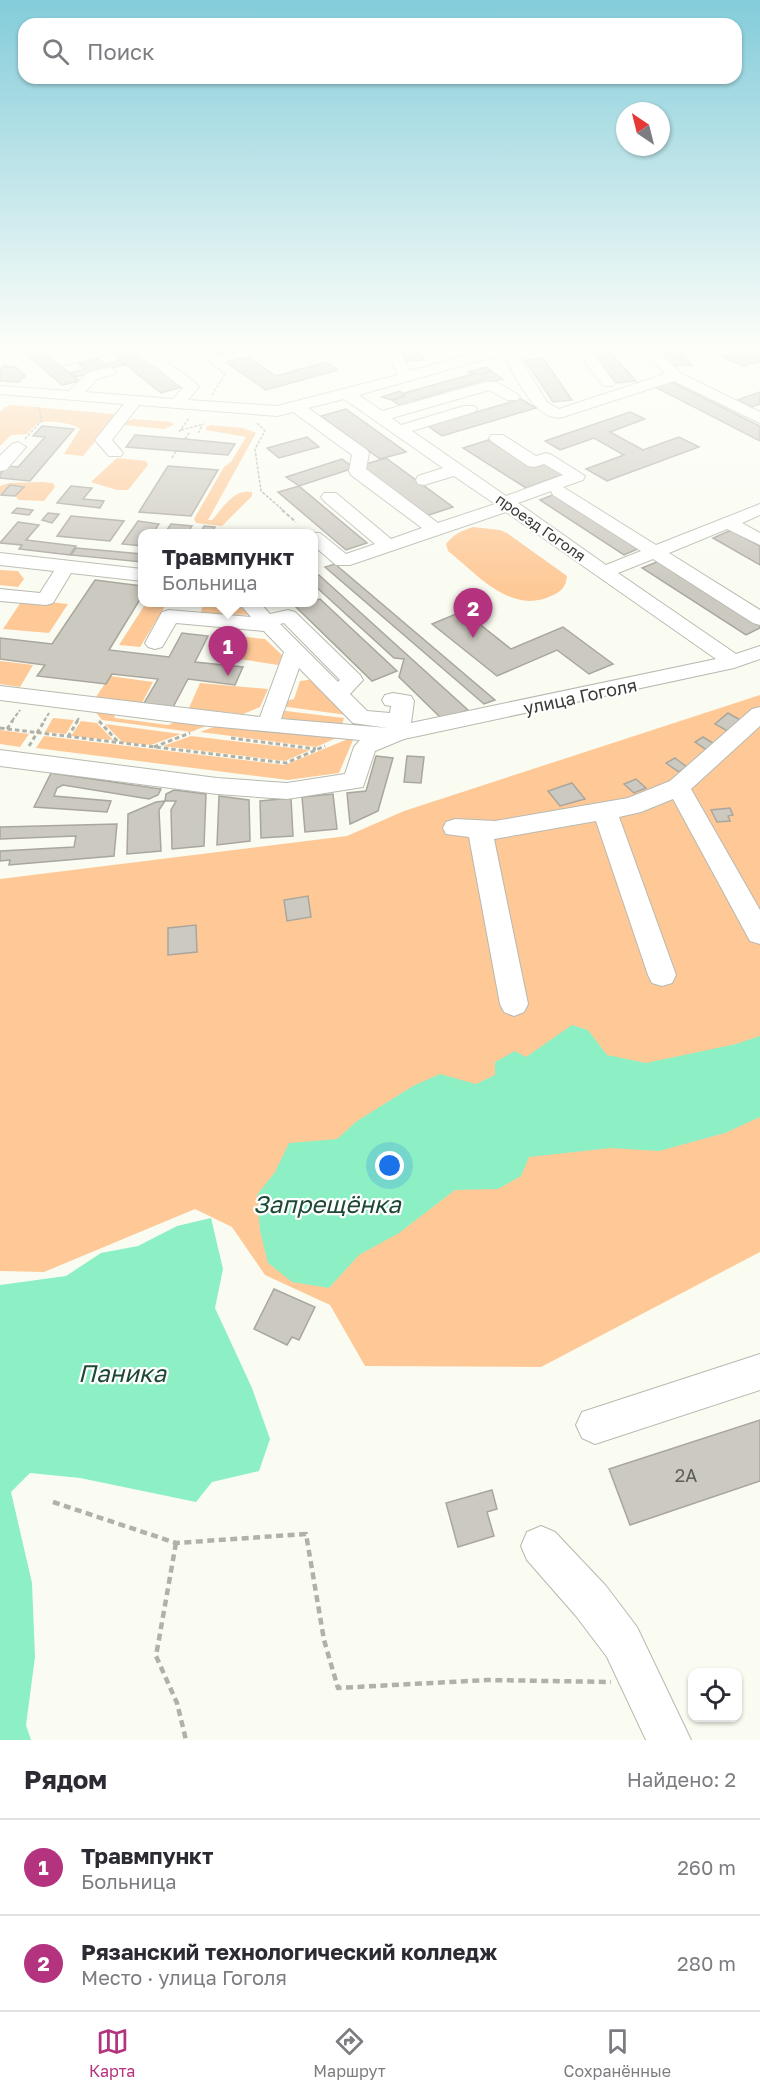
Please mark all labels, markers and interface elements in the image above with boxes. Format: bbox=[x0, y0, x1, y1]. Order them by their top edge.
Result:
search box bbox=[18, 18, 742, 84]
icon: search bbox=[39, 35, 72, 68]
text: Поиск bbox=[87, 38, 155, 65]
north arrow bbox=[616, 102, 670, 156]
street label: проезд Гоголя bbox=[493, 489, 589, 565]
popup bbox=[138, 529, 318, 607]
text: Травмпункт bbox=[162, 543, 294, 570]
text: Больница bbox=[162, 570, 257, 594]
pin: 2 bbox=[454, 588, 492, 638]
pin: 1 bbox=[208, 626, 248, 676]
street label: улица Гоголя bbox=[521, 673, 639, 719]
your location bbox=[375, 1151, 404, 1180]
water label: Запрещёнка bbox=[253, 1189, 402, 1218]
water label: Паника bbox=[78, 1358, 167, 1387]
house number: 2А bbox=[675, 1464, 697, 1486]
map controls bbox=[688, 1668, 742, 1722]
button: locate bbox=[688, 1668, 742, 1722]
text: Рядом bbox=[24, 1764, 107, 1795]
text: Найдено: 2 bbox=[627, 1767, 736, 1791]
text: Травмпункт bbox=[81, 1842, 213, 1869]
text: 1 bbox=[38, 1855, 49, 1879]
text: 260 m bbox=[677, 1855, 736, 1879]
text: Больница bbox=[81, 1869, 177, 1893]
text: Рязанский технологический колледж bbox=[81, 1938, 497, 1965]
text: 2 bbox=[37, 1951, 50, 1975]
text: 280 m bbox=[677, 1951, 736, 1975]
text: Место · улица Гоголя bbox=[81, 1965, 287, 1989]
tab: Карта bbox=[89, 2025, 135, 2081]
tab: Маршрут bbox=[313, 2025, 386, 2081]
tab: Сохранённые bbox=[564, 2025, 671, 2081]

